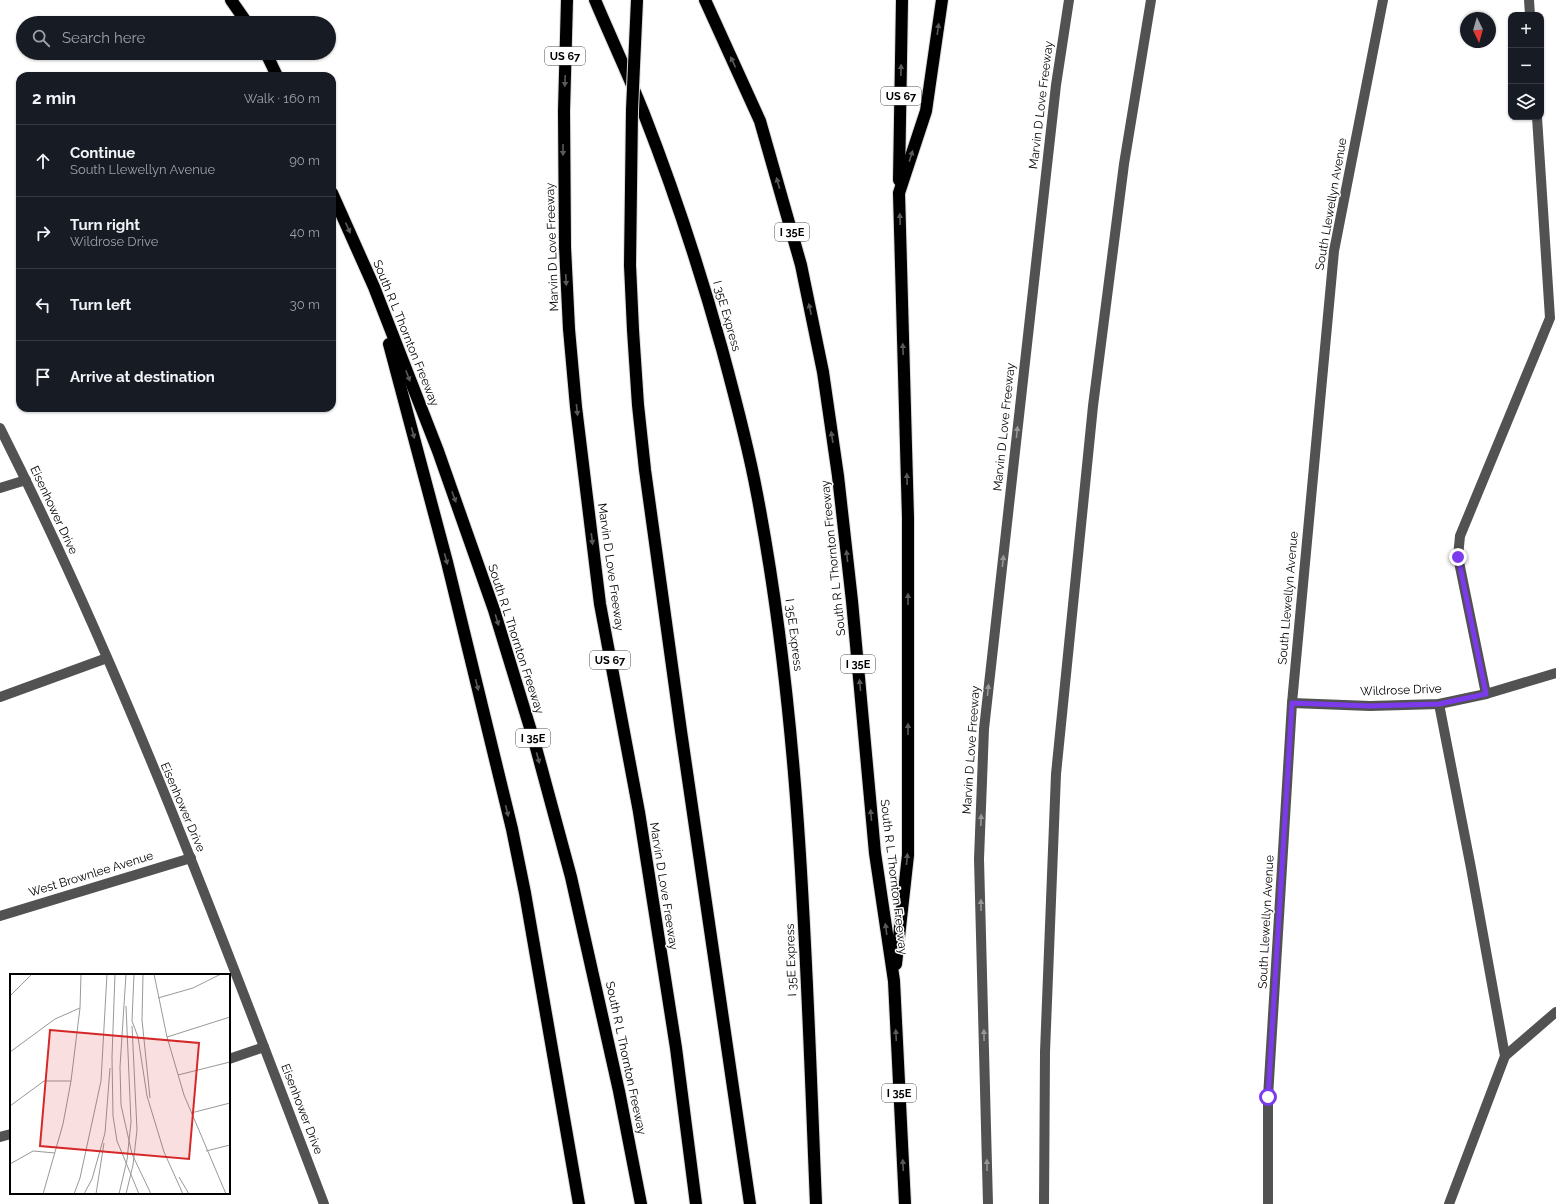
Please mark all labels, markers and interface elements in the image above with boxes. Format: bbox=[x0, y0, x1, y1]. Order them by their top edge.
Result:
north arrow bbox=[1460, 12, 1496, 48]
map controls bbox=[1508, 12, 1544, 120]
button: + bbox=[1508, 12, 1544, 48]
search box bbox=[16, 16, 336, 60]
one-way arrow bbox=[935, 23, 941, 35]
icon: search bbox=[30, 27, 52, 49]
text: Search here bbox=[62, 29, 145, 47]
street label: Marvin D Love Freeway bbox=[1026, 40, 1056, 170]
road number: US 67 bbox=[545, 47, 585, 65]
button: − bbox=[1508, 48, 1544, 84]
one-way arrow bbox=[730, 56, 736, 67]
one-way arrow bbox=[898, 63, 904, 76]
one-way arrow bbox=[561, 75, 568, 87]
button: layers bbox=[1508, 84, 1544, 120]
road number: US 67 bbox=[881, 87, 921, 105]
text: 2 min bbox=[32, 88, 76, 108]
text: Walk · 160 m bbox=[244, 91, 320, 106]
street label: South Llewellyn Avenue bbox=[1312, 137, 1350, 271]
text: Continue bbox=[70, 144, 135, 162]
one-way arrow bbox=[560, 144, 566, 157]
icon: ahead bbox=[32, 150, 54, 172]
one-way arrow bbox=[908, 150, 914, 162]
text: 90 m bbox=[289, 153, 320, 168]
text: South Llewellyn Avenue bbox=[70, 162, 215, 177]
one-way arrow bbox=[775, 177, 781, 189]
street label: Marvin D Love Freeway bbox=[543, 182, 561, 312]
one-way arrow bbox=[896, 213, 903, 225]
text: Turn right bbox=[70, 216, 140, 234]
icon: right bbox=[32, 222, 54, 244]
one-way arrow bbox=[345, 223, 351, 234]
road number: I 35E bbox=[775, 223, 809, 241]
text: 40 m bbox=[290, 225, 320, 240]
text: Wildrose Drive bbox=[70, 234, 158, 249]
street label: South R L Thornton Freeway bbox=[370, 258, 442, 409]
one-way arrow bbox=[563, 274, 570, 286]
street label: I 35E Express bbox=[710, 279, 744, 353]
icon: left bbox=[32, 294, 54, 316]
text: Turn left bbox=[70, 296, 131, 314]
text: 30 m bbox=[290, 297, 320, 312]
one-way arrow bbox=[807, 303, 813, 315]
one-way arrow bbox=[900, 343, 907, 355]
street label: Marvin D Love Freeway bbox=[990, 362, 1018, 492]
icon: arrive bbox=[32, 366, 54, 388]
text: Arrive at destination bbox=[70, 368, 215, 386]
one-way arrow bbox=[406, 370, 412, 382]
one-way arrow bbox=[574, 404, 580, 416]
one-way arrow bbox=[1014, 426, 1021, 438]
one-way arrow bbox=[410, 427, 416, 439]
one-way arrow bbox=[829, 431, 835, 443]
street label: Eisenhower Drive bbox=[27, 464, 81, 556]
one-way arrow bbox=[904, 472, 910, 485]
street label: South R L Thornton Freeway bbox=[818, 479, 848, 637]
one-way arrow bbox=[452, 492, 458, 504]
street label: Marvin D Love Freeway bbox=[595, 502, 627, 632]
street label: South Llewellyn Avenue bbox=[1275, 531, 1301, 665]
one-way arrow bbox=[589, 533, 595, 545]
route end bbox=[1449, 548, 1467, 566]
one-way arrow bbox=[844, 550, 850, 562]
one-way arrow bbox=[443, 553, 449, 565]
one-way arrow bbox=[1000, 555, 1006, 567]
street label: South R L Thornton Freeway bbox=[485, 562, 547, 716]
one-way arrow bbox=[905, 592, 911, 605]
street label: I 35E Express bbox=[783, 598, 805, 672]
one-way arrow bbox=[494, 614, 500, 626]
road number: US 67 bbox=[590, 651, 630, 669]
road number: I 35E bbox=[841, 655, 875, 673]
one-way arrow bbox=[474, 679, 480, 691]
one-way arrow bbox=[856, 679, 863, 691]
street label: Wildrose Drive bbox=[1360, 682, 1442, 698]
one-way arrow bbox=[985, 684, 991, 696]
street label: Marvin D Love Freeway bbox=[960, 685, 983, 815]
one-way arrow bbox=[905, 722, 911, 735]
road number: I 35E bbox=[516, 729, 550, 747]
one-way arrow bbox=[535, 752, 541, 764]
street label: Eisenhower Drive bbox=[158, 760, 208, 854]
street label: South R L Thornton Freeway bbox=[878, 798, 911, 956]
one-way arrow bbox=[505, 805, 511, 818]
one-way arrow bbox=[868, 809, 875, 821]
one-way arrow bbox=[978, 813, 984, 826]
street label: Marvin D Love Freeway bbox=[647, 821, 681, 951]
street label: West Brownlee Avenue bbox=[27, 848, 155, 900]
one-way arrow bbox=[904, 853, 910, 865]
street label: South Llewellyn Avenue bbox=[1256, 855, 1276, 989]
one-way arrow bbox=[977, 899, 984, 911]
street label: I 35E Express bbox=[783, 923, 799, 997]
one-way arrow bbox=[883, 923, 889, 935]
inset map bbox=[10, 974, 230, 1194]
street label: South R L Thornton Freeway bbox=[603, 980, 649, 1137]
one-way arrow bbox=[981, 1028, 987, 1041]
one-way arrow bbox=[893, 1029, 900, 1041]
street label: Eisenhower Drive bbox=[278, 1062, 326, 1156]
road number: I 35E bbox=[882, 1084, 916, 1102]
route start bbox=[1259, 1088, 1277, 1106]
one-way arrow bbox=[900, 1158, 906, 1171]
one-way arrow bbox=[984, 1158, 990, 1171]

